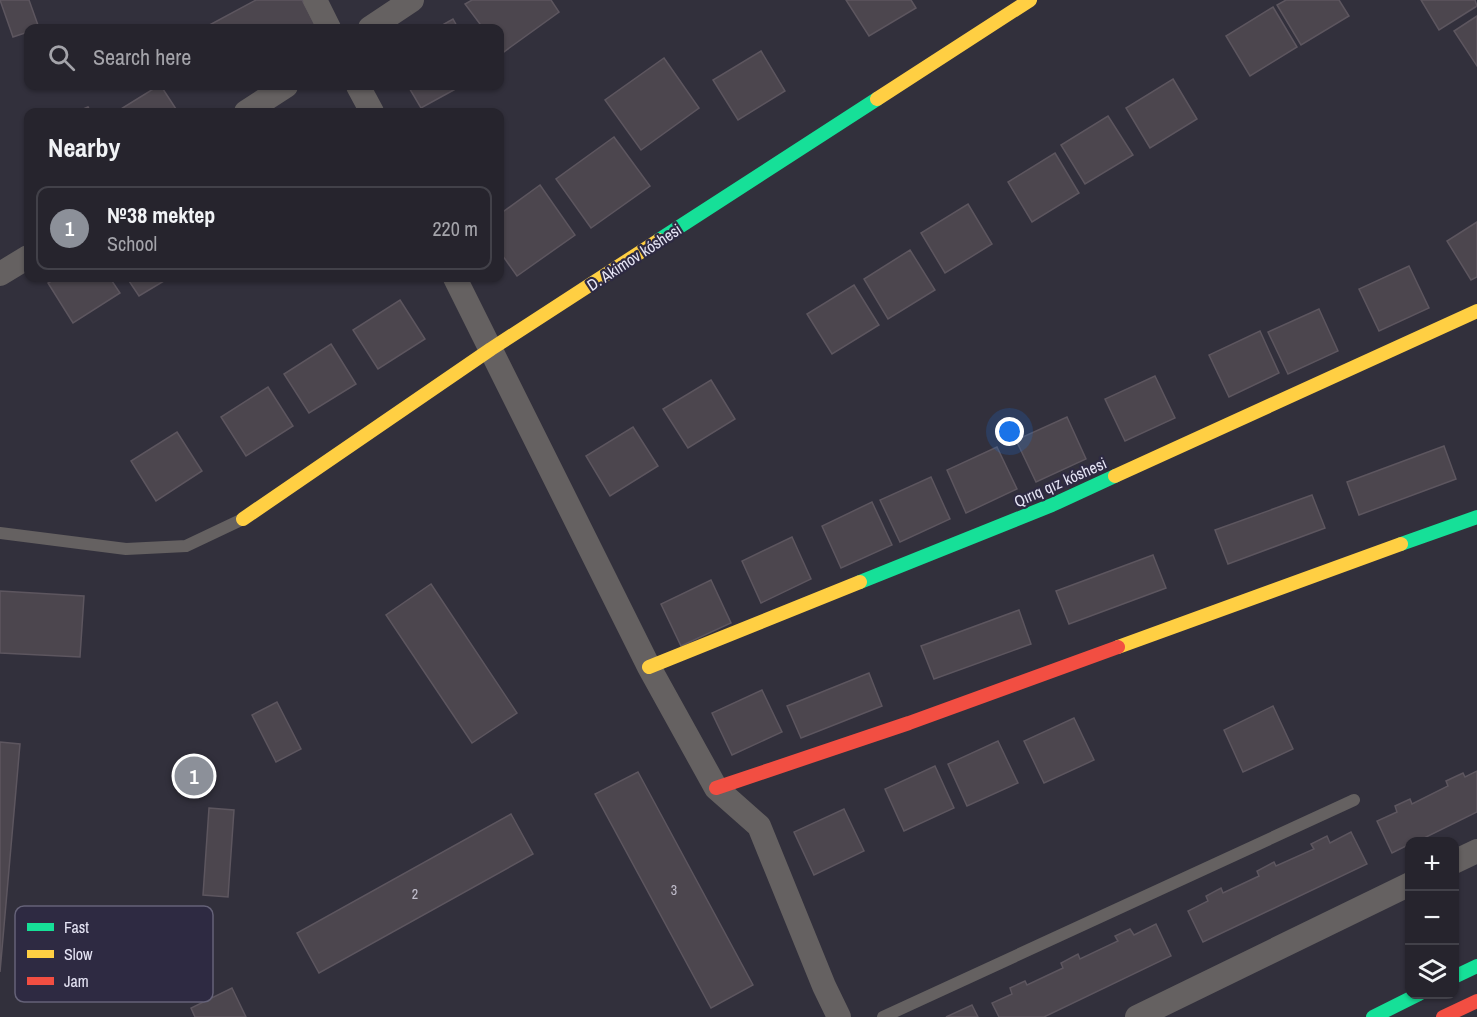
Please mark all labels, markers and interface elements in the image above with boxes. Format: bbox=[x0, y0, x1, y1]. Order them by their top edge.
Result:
search box bbox=[24, 24, 504, 90]
icon: search bbox=[45, 41, 78, 74]
text: Search here bbox=[93, 42, 191, 72]
text: Nearby bbox=[48, 130, 120, 165]
text: №38 mektep bbox=[107, 200, 215, 230]
text: 1 bbox=[65, 215, 74, 242]
text: 220 m bbox=[432, 215, 478, 242]
street label: D. Akimov kóshesi bbox=[582, 218, 686, 296]
text: School bbox=[107, 230, 157, 257]
your location bbox=[995, 417, 1024, 446]
street label: Qırıq qız kóshesi bbox=[1010, 452, 1110, 512]
pin: 1 bbox=[174, 754, 214, 798]
map controls bbox=[1405, 837, 1459, 999]
button: + bbox=[1405, 837, 1459, 891]
house number: 3 bbox=[671, 881, 677, 899]
house number: 2 bbox=[412, 885, 418, 903]
button: − bbox=[1405, 891, 1459, 945]
legend bbox=[15, 906, 213, 1002]
text: Fast bbox=[64, 916, 89, 938]
text: Slow bbox=[64, 943, 93, 965]
button: layers bbox=[1405, 945, 1459, 999]
text: Jam bbox=[64, 970, 89, 992]

